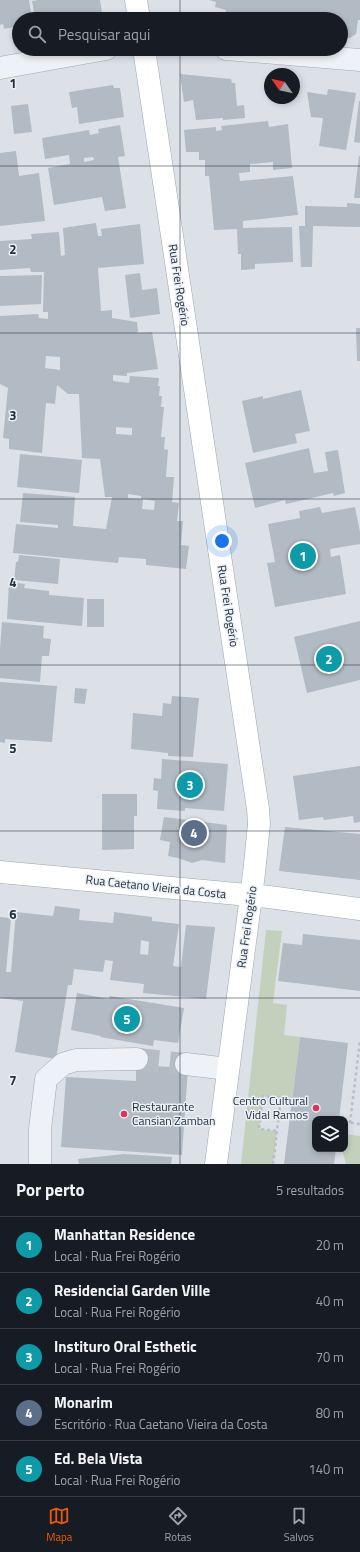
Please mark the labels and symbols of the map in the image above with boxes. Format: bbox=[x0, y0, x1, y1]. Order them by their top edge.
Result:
north arrow bbox=[264, 68, 300, 104]
text: 1 bbox=[9, 73, 17, 93]
text: 2 bbox=[9, 239, 17, 259]
street label: Rua Frei Rogério bbox=[164, 243, 195, 327]
text: 3 bbox=[9, 405, 17, 425]
your location bbox=[212, 531, 232, 551]
pin: 1 bbox=[290, 541, 316, 571]
street label: Rua Frei Rogério bbox=[213, 564, 244, 648]
text: 4 bbox=[9, 572, 17, 592]
pin: 2 bbox=[316, 644, 342, 674]
text: 5 bbox=[9, 738, 17, 758]
pin: 3 bbox=[177, 770, 203, 800]
pin: 4 bbox=[181, 818, 207, 848]
street label: Rua Caetano Vieira da Costa bbox=[85, 870, 227, 903]
street label: Rua Frei Rogério bbox=[231, 885, 262, 969]
text: 6 bbox=[9, 904, 17, 924]
pin: 5 bbox=[114, 1004, 140, 1034]
text: 7 bbox=[9, 1070, 17, 1090]
place label: Centro Cultural Vidal Ramos bbox=[233, 1091, 308, 1124]
place label: Restaurante Cansian Zamban bbox=[132, 1097, 216, 1130]
marker: Centro Cultural Vidal Ramos bbox=[311, 1103, 321, 1113]
marker: Restaurante Cansian Zamban bbox=[119, 1109, 129, 1119]

